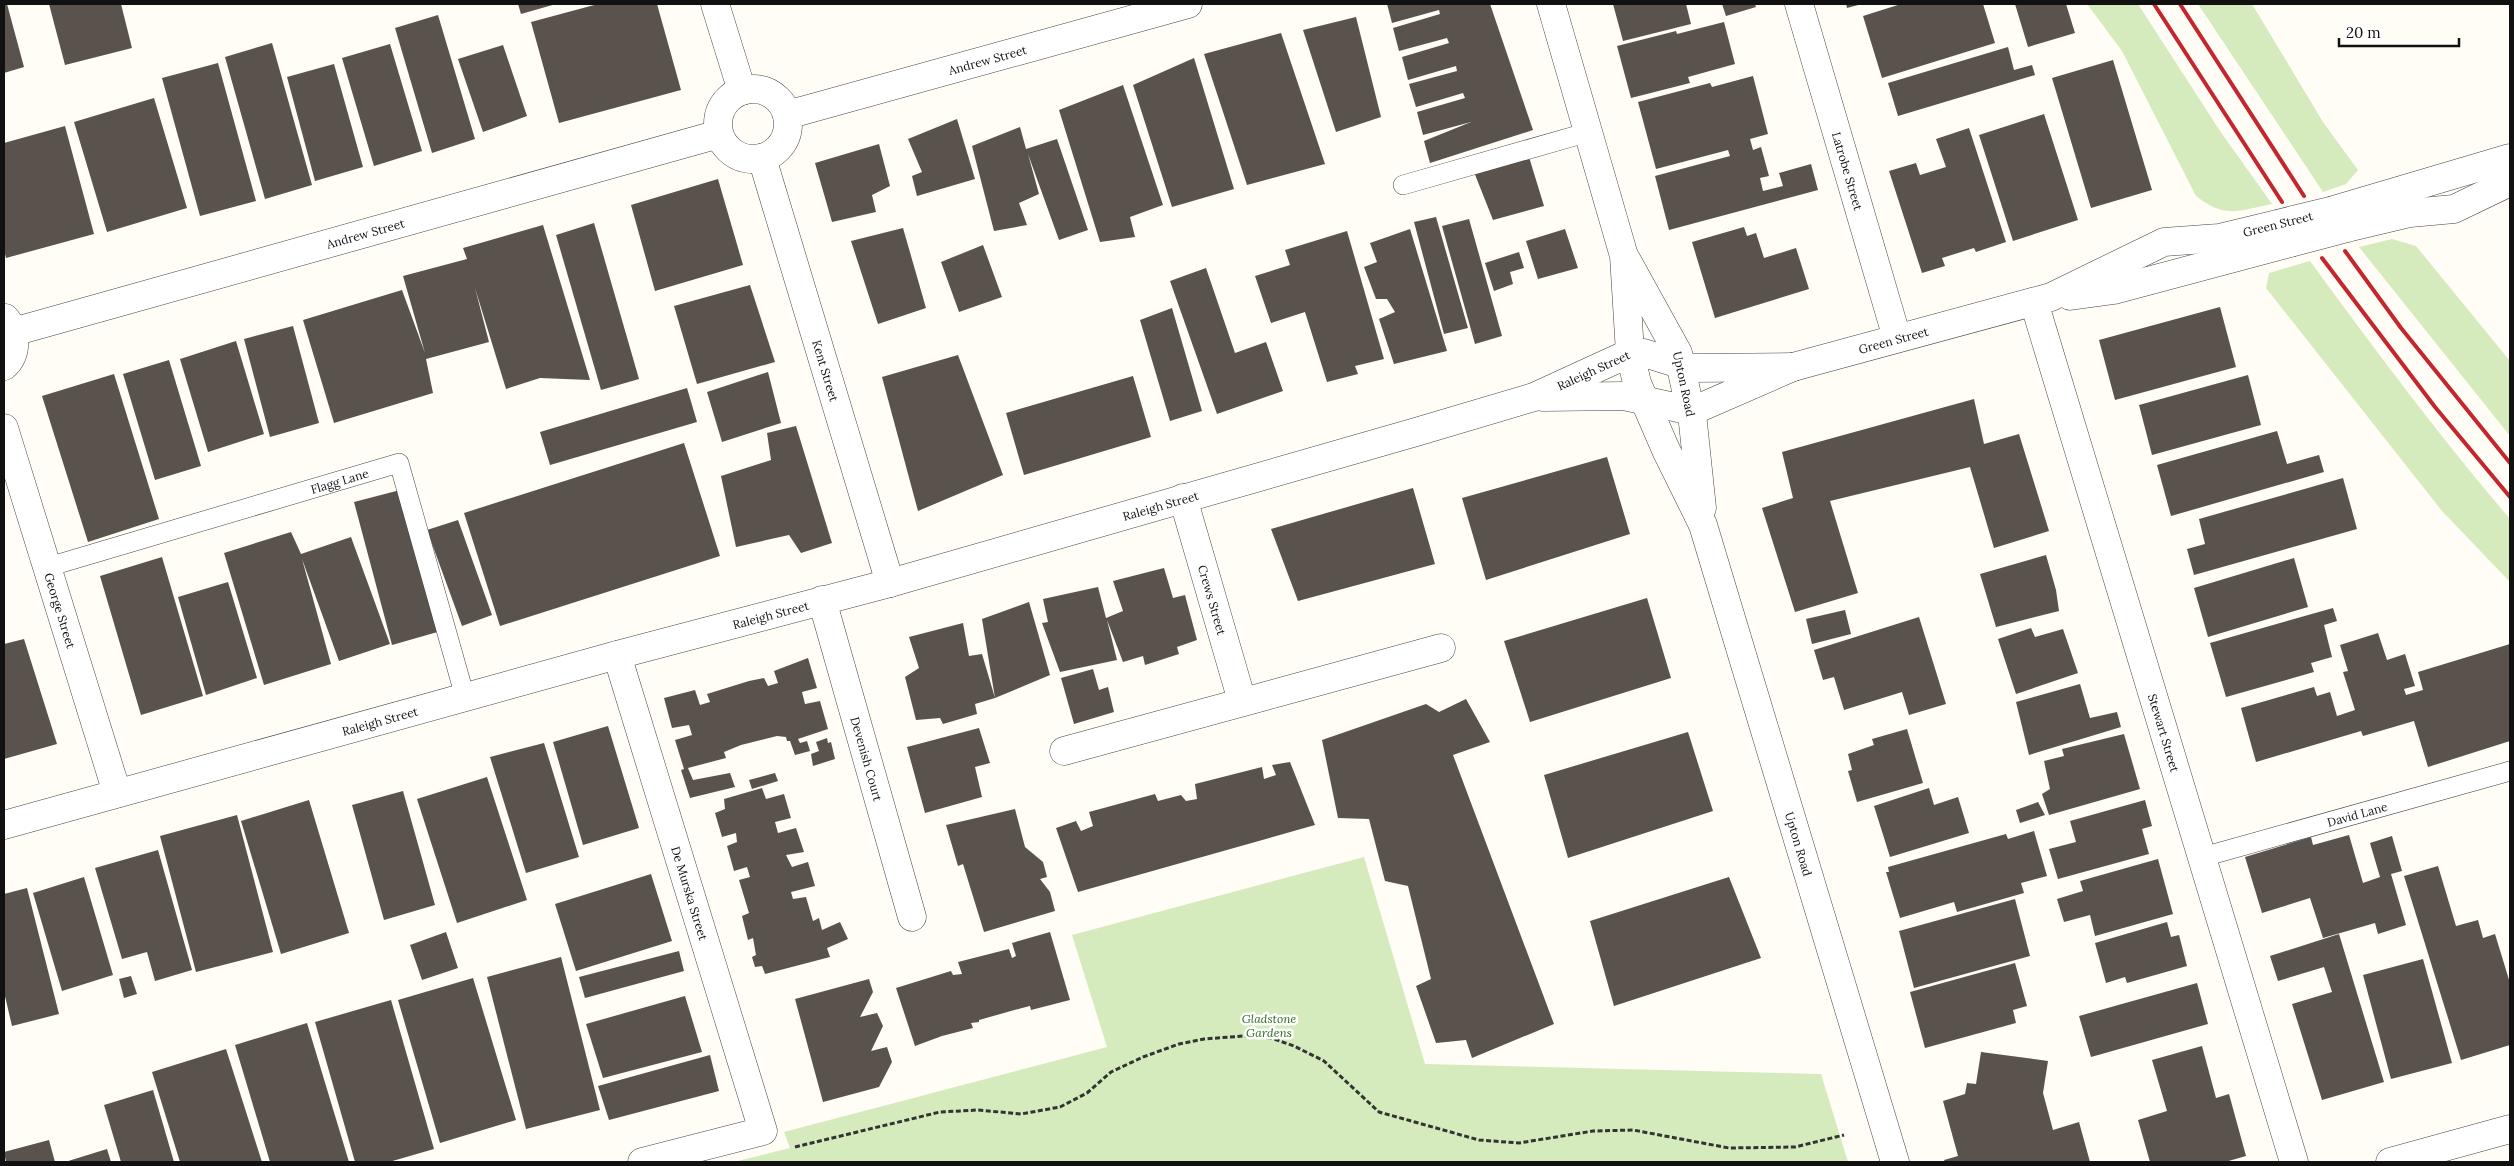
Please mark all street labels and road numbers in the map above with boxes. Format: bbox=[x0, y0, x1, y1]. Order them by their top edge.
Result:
street label: Andrew Street bbox=[946, 41, 1029, 78]
street label: Latrobe Street bbox=[1829, 130, 1867, 212]
street label: Green Street bbox=[2241, 208, 2315, 240]
street label: Andrew Street bbox=[324, 215, 406, 252]
street label: Green Street bbox=[1857, 323, 1930, 356]
street label: Kent Street bbox=[810, 338, 842, 404]
street label: Raleigh Street bbox=[1555, 347, 1632, 393]
street label: Upton Road bbox=[1670, 350, 1699, 418]
street label: Flagg Lane bbox=[309, 465, 371, 496]
street label: Raleigh Street bbox=[1121, 487, 1201, 523]
street label: Crews Street bbox=[1195, 563, 1230, 637]
street label: George Street bbox=[42, 571, 79, 650]
street label: Raleigh Street bbox=[731, 597, 811, 632]
street label: Stewart Street bbox=[2145, 692, 2183, 774]
street label: Raleigh Street bbox=[340, 703, 420, 738]
street label: Devenish Court bbox=[848, 715, 886, 803]
street label: David Lane bbox=[2325, 798, 2389, 829]
street label: Upton Road bbox=[1782, 810, 1816, 878]
street label: De Murska Street bbox=[669, 844, 712, 942]

